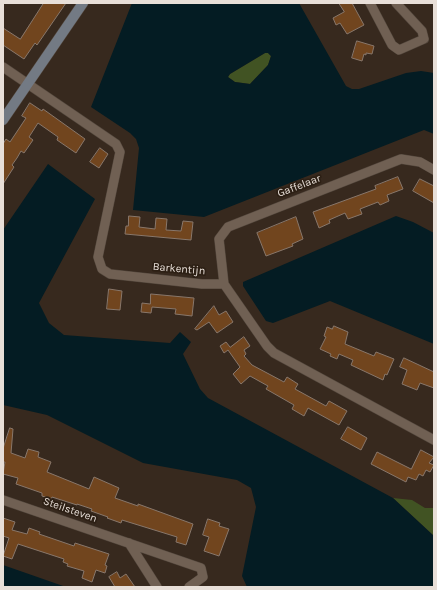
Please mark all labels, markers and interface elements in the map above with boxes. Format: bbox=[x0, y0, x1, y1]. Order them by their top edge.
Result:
street label: Gaffelaar bbox=[275, 172, 323, 200]
street label: Barkentijn bbox=[152, 260, 206, 278]
street label: Steilsteven bbox=[41, 495, 99, 525]

